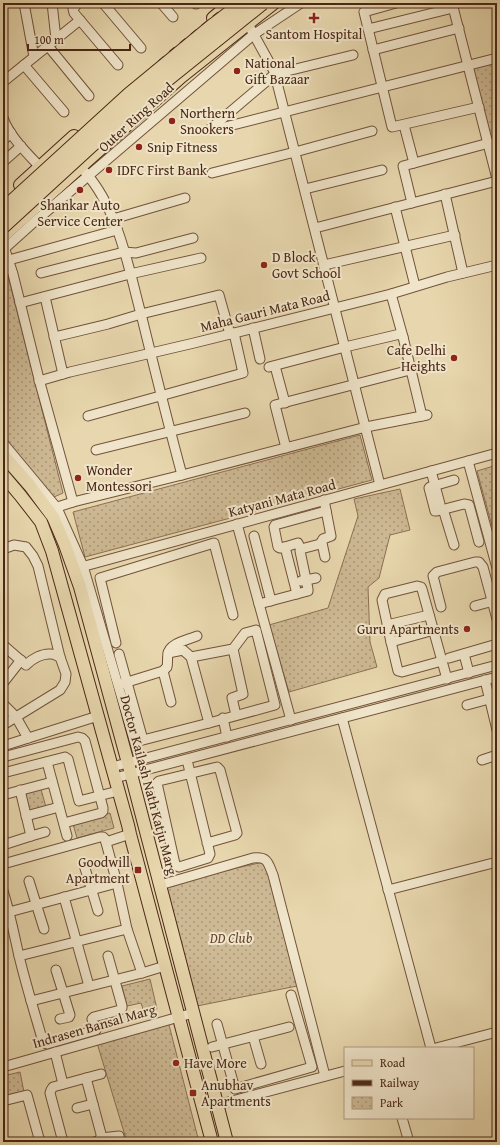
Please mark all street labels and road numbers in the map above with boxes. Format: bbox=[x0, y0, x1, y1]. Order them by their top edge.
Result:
street label: Outer Ring Road bbox=[94, 77, 179, 156]
street label: Maha Gauri Mata Road bbox=[198, 285, 332, 337]
street label: Katyani Mata Road bbox=[226, 474, 338, 522]
street label: Doctor Kailash Nath Katju Marg bbox=[115, 693, 183, 877]
street label: Indrasen Bansal Marg bbox=[30, 999, 158, 1053]

